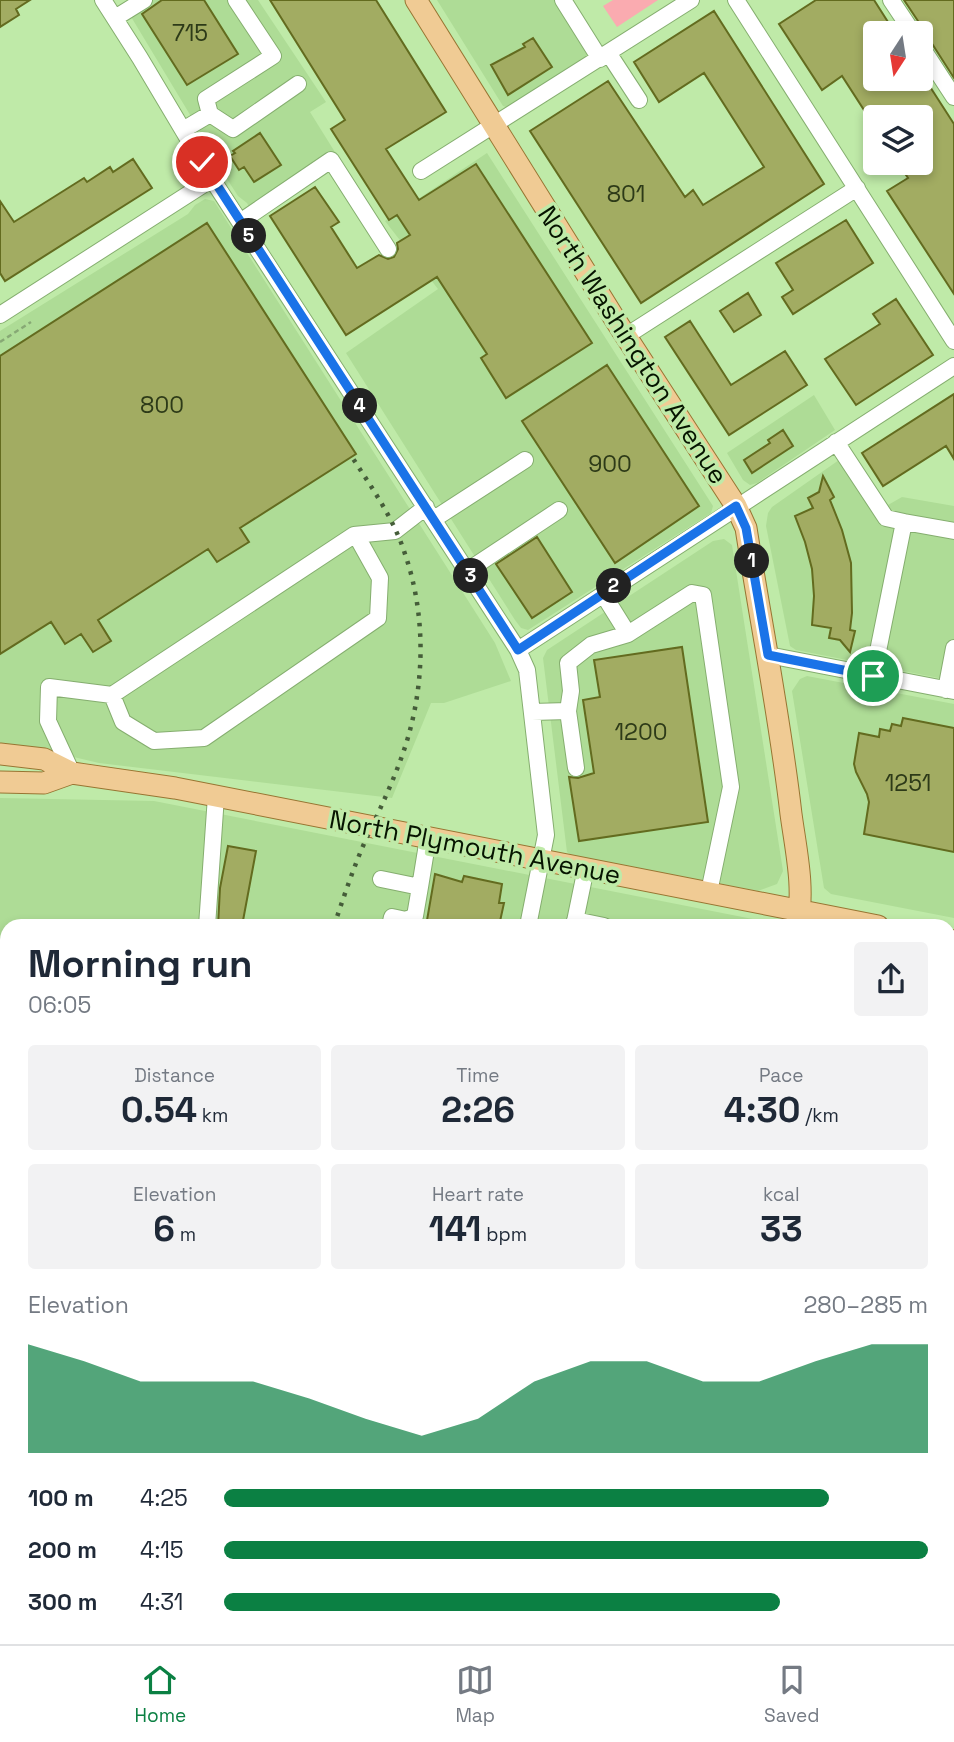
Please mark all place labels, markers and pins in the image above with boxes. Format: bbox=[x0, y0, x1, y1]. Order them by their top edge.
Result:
pin bbox=[172, 132, 232, 192]
pin: 5 bbox=[232, 218, 266, 254]
pin: 4 bbox=[342, 388, 378, 424]
pin: 1 bbox=[734, 544, 770, 578]
pin: 3 bbox=[454, 558, 489, 594]
pin: 2 bbox=[596, 568, 632, 604]
pin bbox=[843, 646, 903, 706]

